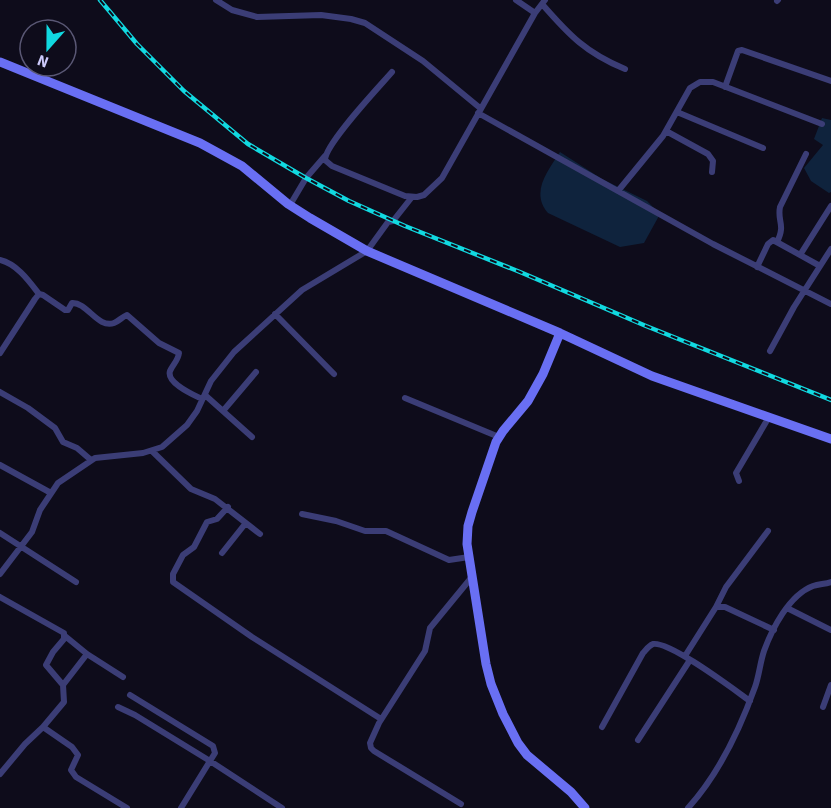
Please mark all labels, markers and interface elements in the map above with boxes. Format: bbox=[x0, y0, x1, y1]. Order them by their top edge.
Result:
north arrow bbox=[18, 18, 78, 78]
text: N bbox=[34, 49, 52, 73]

